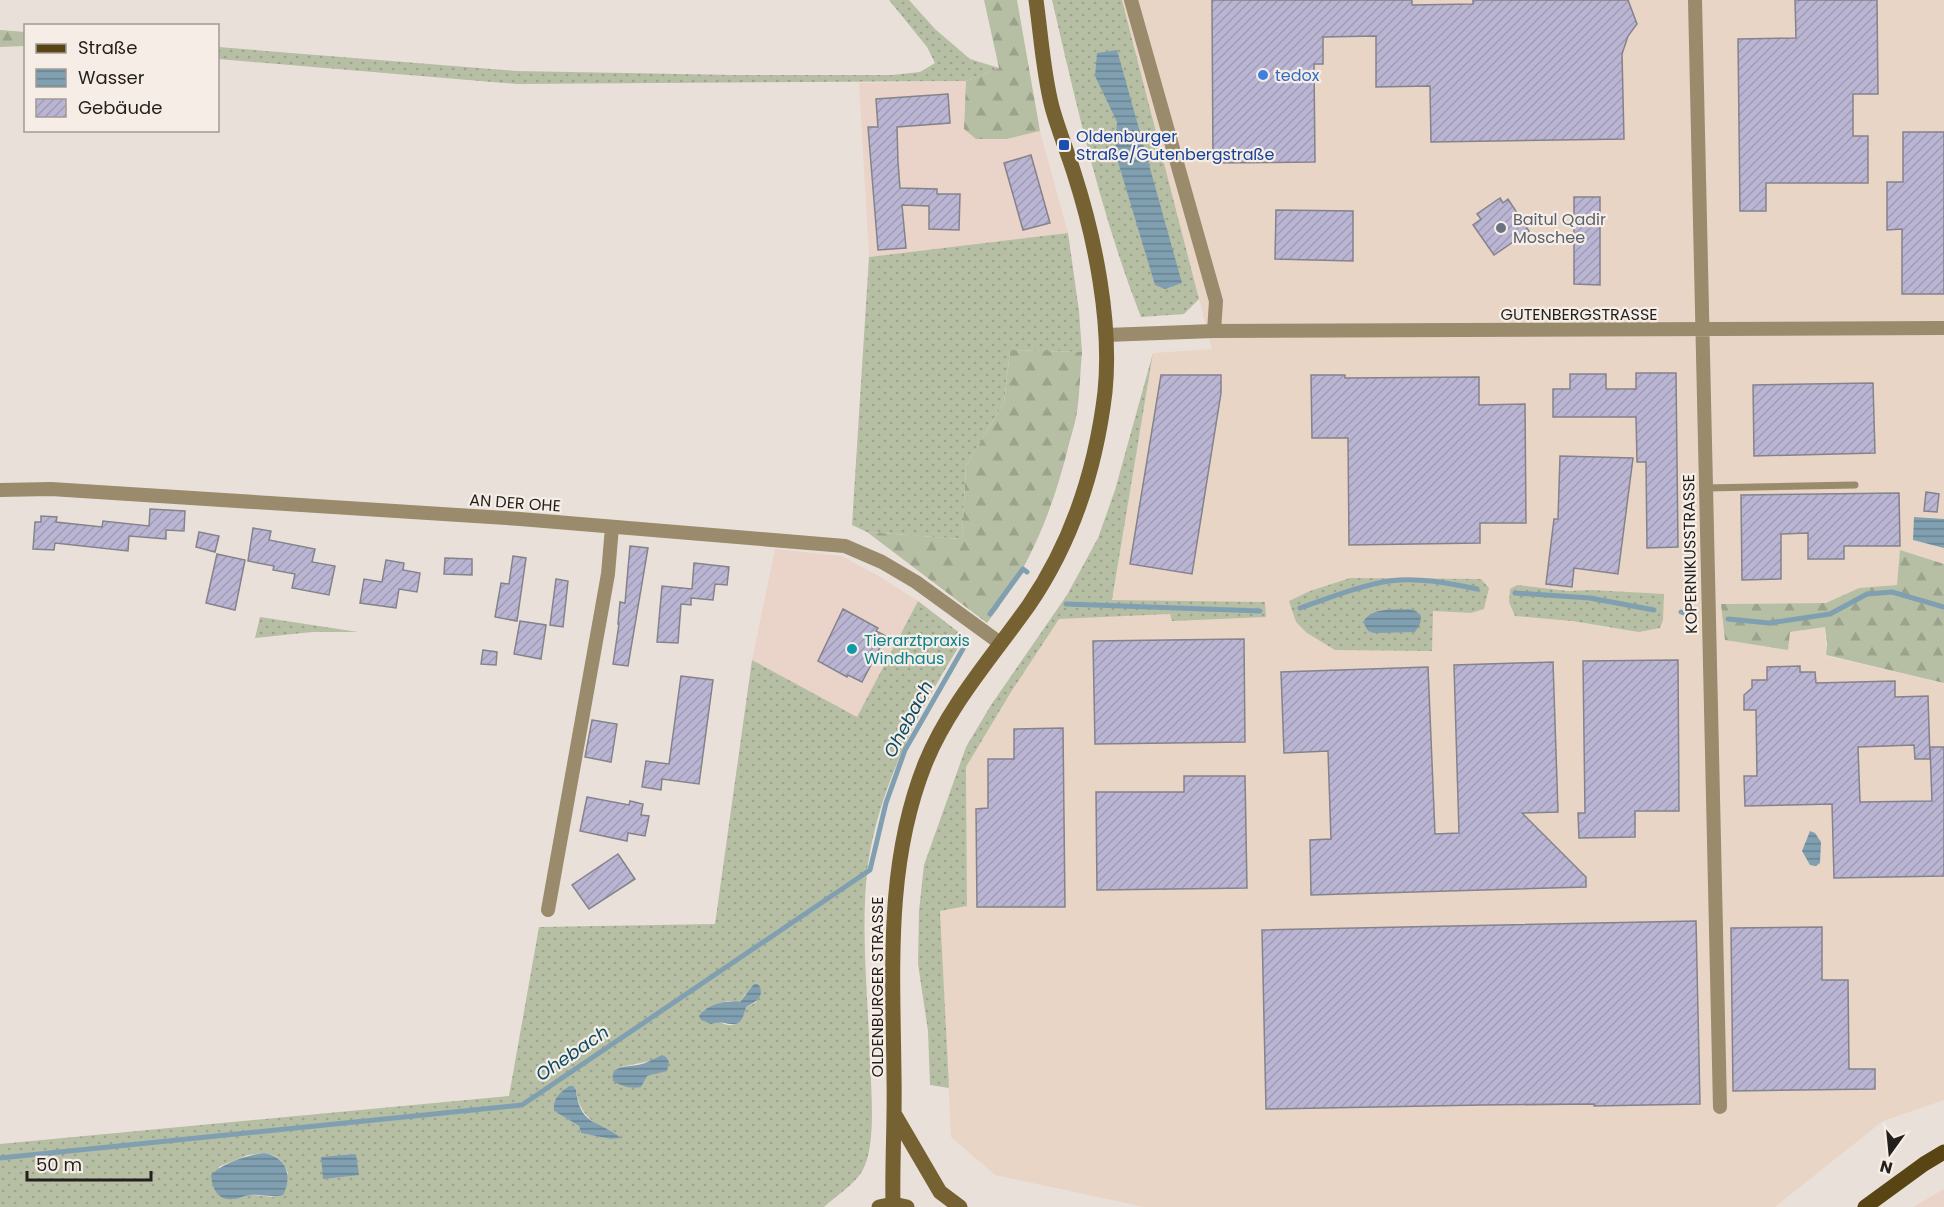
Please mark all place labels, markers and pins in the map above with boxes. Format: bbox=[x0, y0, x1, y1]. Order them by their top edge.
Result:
place label: tedox bbox=[1275, 64, 1320, 87]
marker: tedox bbox=[1256, 68, 1270, 82]
place label: Oldenburger Straße/Gutenbergstraße bbox=[1076, 125, 1274, 166]
marker: Oldenburger Straße/Gutenbergstraße bbox=[1057, 138, 1071, 152]
place label: Baitul Qadir Moschee bbox=[1513, 208, 1606, 249]
marker: Baitul Qadir Moschee bbox=[1494, 221, 1508, 235]
place label: Tierarztpraxis Windhaus bbox=[864, 629, 970, 670]
marker: Tierarztpraxis Windhaus bbox=[845, 642, 859, 656]

